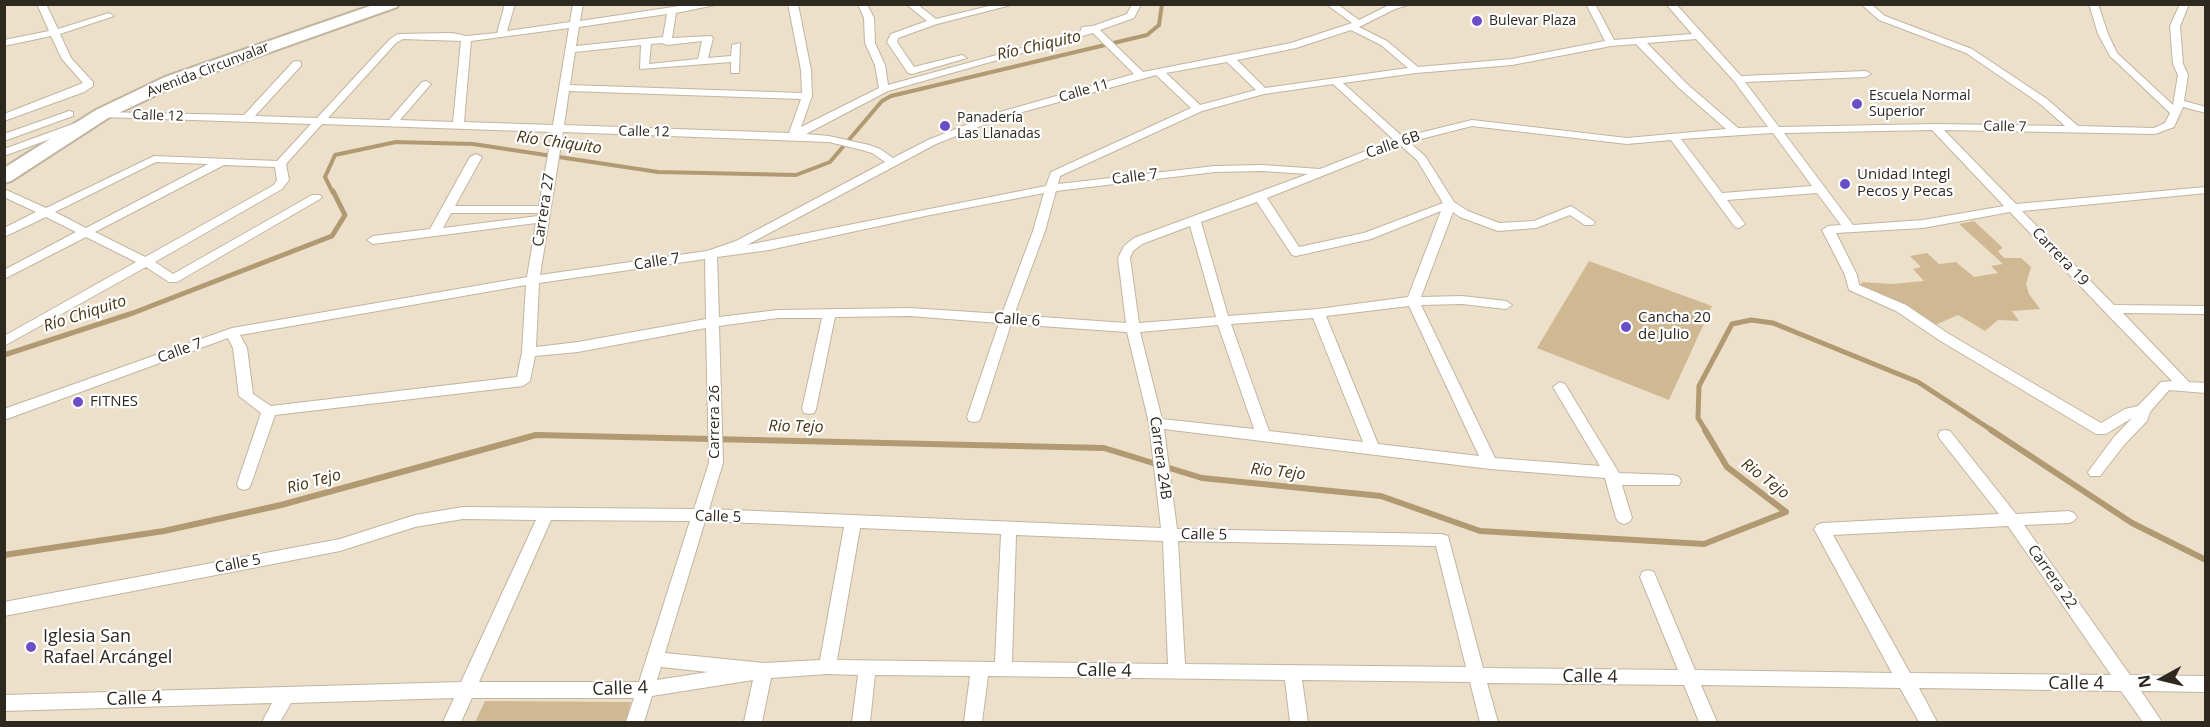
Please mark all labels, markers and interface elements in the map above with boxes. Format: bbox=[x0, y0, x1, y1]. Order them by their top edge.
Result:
place label: Bulevar Plaza bbox=[1489, 13, 1576, 29]
marker: Bulevar Plaza bbox=[1470, 14, 1484, 28]
water label: Río Chiquito bbox=[995, 27, 1083, 65]
street label: Avenida Circunvalar bbox=[145, 39, 271, 101]
street label: Calle 11 bbox=[1057, 76, 1111, 106]
place label: Escuela Normal Superior bbox=[1869, 88, 1971, 120]
marker: Escuela Normal Superior bbox=[1850, 97, 1864, 111]
street label: Calle 12 bbox=[132, 107, 184, 125]
place label: Panadería Las Llanadas bbox=[957, 110, 1040, 142]
street label: Calle 7 bbox=[1983, 118, 2027, 136]
marker: Panadería Las Llanadas bbox=[938, 119, 952, 133]
street label: Calle 12 bbox=[618, 123, 670, 141]
street label: Calle 6B bbox=[1364, 127, 1422, 163]
water label: Río Chiquito bbox=[515, 128, 603, 158]
street label: Calle 7 bbox=[1111, 165, 1159, 189]
place label: Unidad Integl Pecos y Pecas bbox=[1857, 166, 1953, 201]
street label: Carrera 27 bbox=[529, 172, 559, 248]
marker: Unidad Integl Pecos y Pecas bbox=[1838, 177, 1852, 191]
street label: Carrera 19 bbox=[2028, 224, 2092, 290]
street label: Calle 7 bbox=[633, 249, 681, 275]
water label: Río Chiquito bbox=[41, 292, 129, 336]
street label: Calle 6 bbox=[993, 309, 1041, 331]
place label: Cancha 20 de Julio bbox=[1638, 309, 1711, 344]
marker: Cancha 20 de Julio bbox=[1619, 320, 1633, 334]
street label: Calle 7 bbox=[155, 335, 205, 367]
street label: Carrera 26 bbox=[706, 385, 724, 459]
place label: FITNES bbox=[90, 393, 138, 411]
marker: FITNES bbox=[71, 395, 85, 409]
street label: Carrera 24B bbox=[1145, 415, 1175, 501]
water label: Rio Tejo bbox=[768, 417, 824, 437]
water label: Rio Tejo bbox=[1737, 455, 1793, 503]
water label: Rio Tejo bbox=[1249, 460, 1307, 484]
water label: Rio Tejo bbox=[285, 466, 343, 498]
street label: Calle 5 bbox=[695, 507, 741, 527]
street label: Calle 5 bbox=[1181, 526, 1227, 544]
street label: Carrera 22 bbox=[2023, 542, 2081, 612]
street label: Calle 5 bbox=[214, 551, 262, 577]
place label: Iglesia San Rafael Arcángel bbox=[43, 626, 172, 668]
marker: Iglesia San Rafael Arcángel bbox=[24, 640, 38, 654]
north arrow bbox=[2132, 649, 2192, 709]
street label: Calle 4 bbox=[1076, 660, 1132, 682]
street label: Calle 4 bbox=[1562, 666, 1618, 688]
street label: Calle 4 bbox=[2048, 673, 2104, 695]
text: N bbox=[2132, 674, 2156, 689]
street label: Calle 4 bbox=[592, 677, 648, 701]
street label: Calle 4 bbox=[106, 687, 162, 711]

